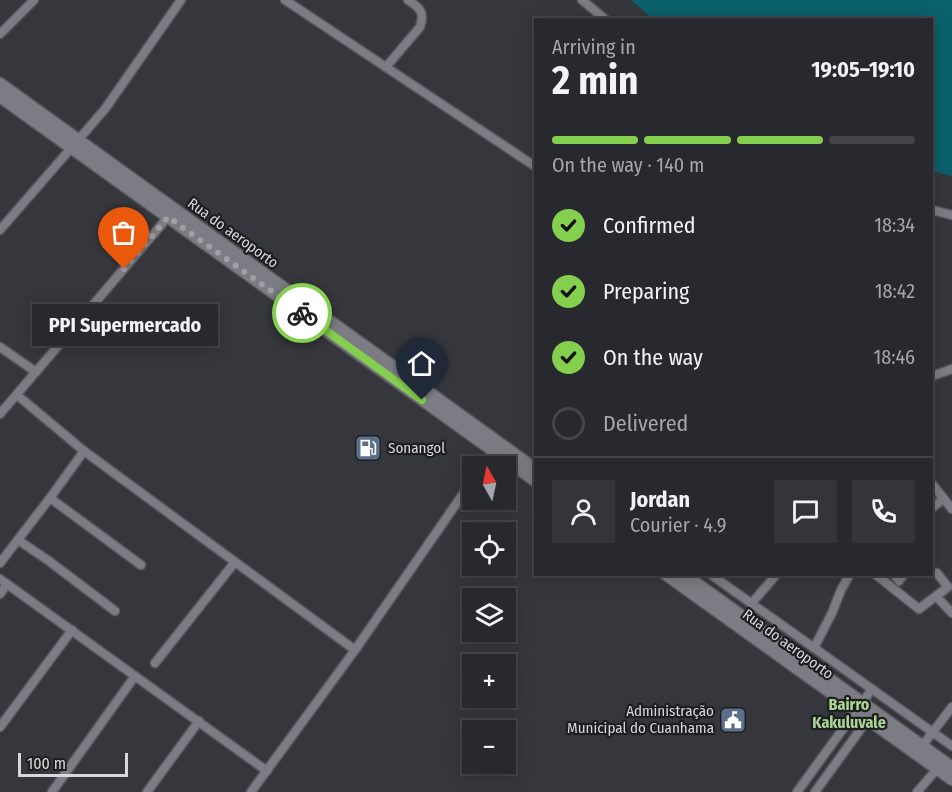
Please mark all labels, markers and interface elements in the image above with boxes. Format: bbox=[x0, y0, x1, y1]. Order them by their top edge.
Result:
text: Arriving in bbox=[552, 35, 636, 59]
text: 19:05–19:10 bbox=[811, 56, 915, 83]
text: 2 min bbox=[552, 58, 638, 104]
text: On the way · 140 m bbox=[552, 153, 704, 177]
street label: Rua do aeroporto bbox=[184, 194, 282, 272]
pin bbox=[98, 207, 149, 269]
icon: check bbox=[552, 209, 585, 242]
text: Confirmed bbox=[603, 212, 696, 239]
text: 18:34 bbox=[874, 213, 915, 237]
icon: bag bbox=[107, 216, 140, 249]
icon: check bbox=[552, 275, 585, 308]
text: Preparing bbox=[603, 278, 689, 305]
text: 18:42 bbox=[875, 279, 915, 303]
courier bbox=[272, 283, 332, 343]
icon: bike bbox=[286, 297, 319, 330]
callout: PPI Supermercado bbox=[31, 305, 217, 347]
text: PPI Supermercado bbox=[49, 313, 201, 337]
pin bbox=[396, 338, 447, 400]
icon: check bbox=[552, 341, 585, 374]
text: On the way bbox=[603, 344, 703, 371]
text: 18:46 bbox=[873, 345, 915, 369]
icon: home bbox=[405, 347, 438, 380]
text: Delivered bbox=[603, 410, 688, 437]
fuel station icon: Sonangol bbox=[353, 433, 383, 463]
place label: Sonangol bbox=[388, 439, 445, 457]
north arrow bbox=[462, 456, 516, 510]
map controls bbox=[462, 456, 516, 774]
button: person bbox=[552, 480, 615, 543]
button: chat bbox=[774, 480, 837, 543]
button: phone bbox=[852, 480, 915, 543]
text: Jordan bbox=[630, 486, 690, 513]
text: Courier · 4.9 bbox=[630, 513, 726, 537]
button: locate bbox=[462, 522, 516, 576]
button: layers bbox=[462, 588, 516, 642]
street label: Rua do aeroporto bbox=[739, 605, 837, 683]
button: + bbox=[462, 654, 516, 708]
district label: Bairro Kakuluvale bbox=[812, 695, 886, 732]
place label: Administração Municipal do Cuanhama bbox=[567, 702, 714, 737]
public building icon: Administração Municipal do Cuanhama bbox=[718, 705, 748, 735]
button: − bbox=[462, 720, 516, 774]
scale bar bbox=[18, 750, 128, 778]
text: 100 m bbox=[27, 754, 66, 773]

